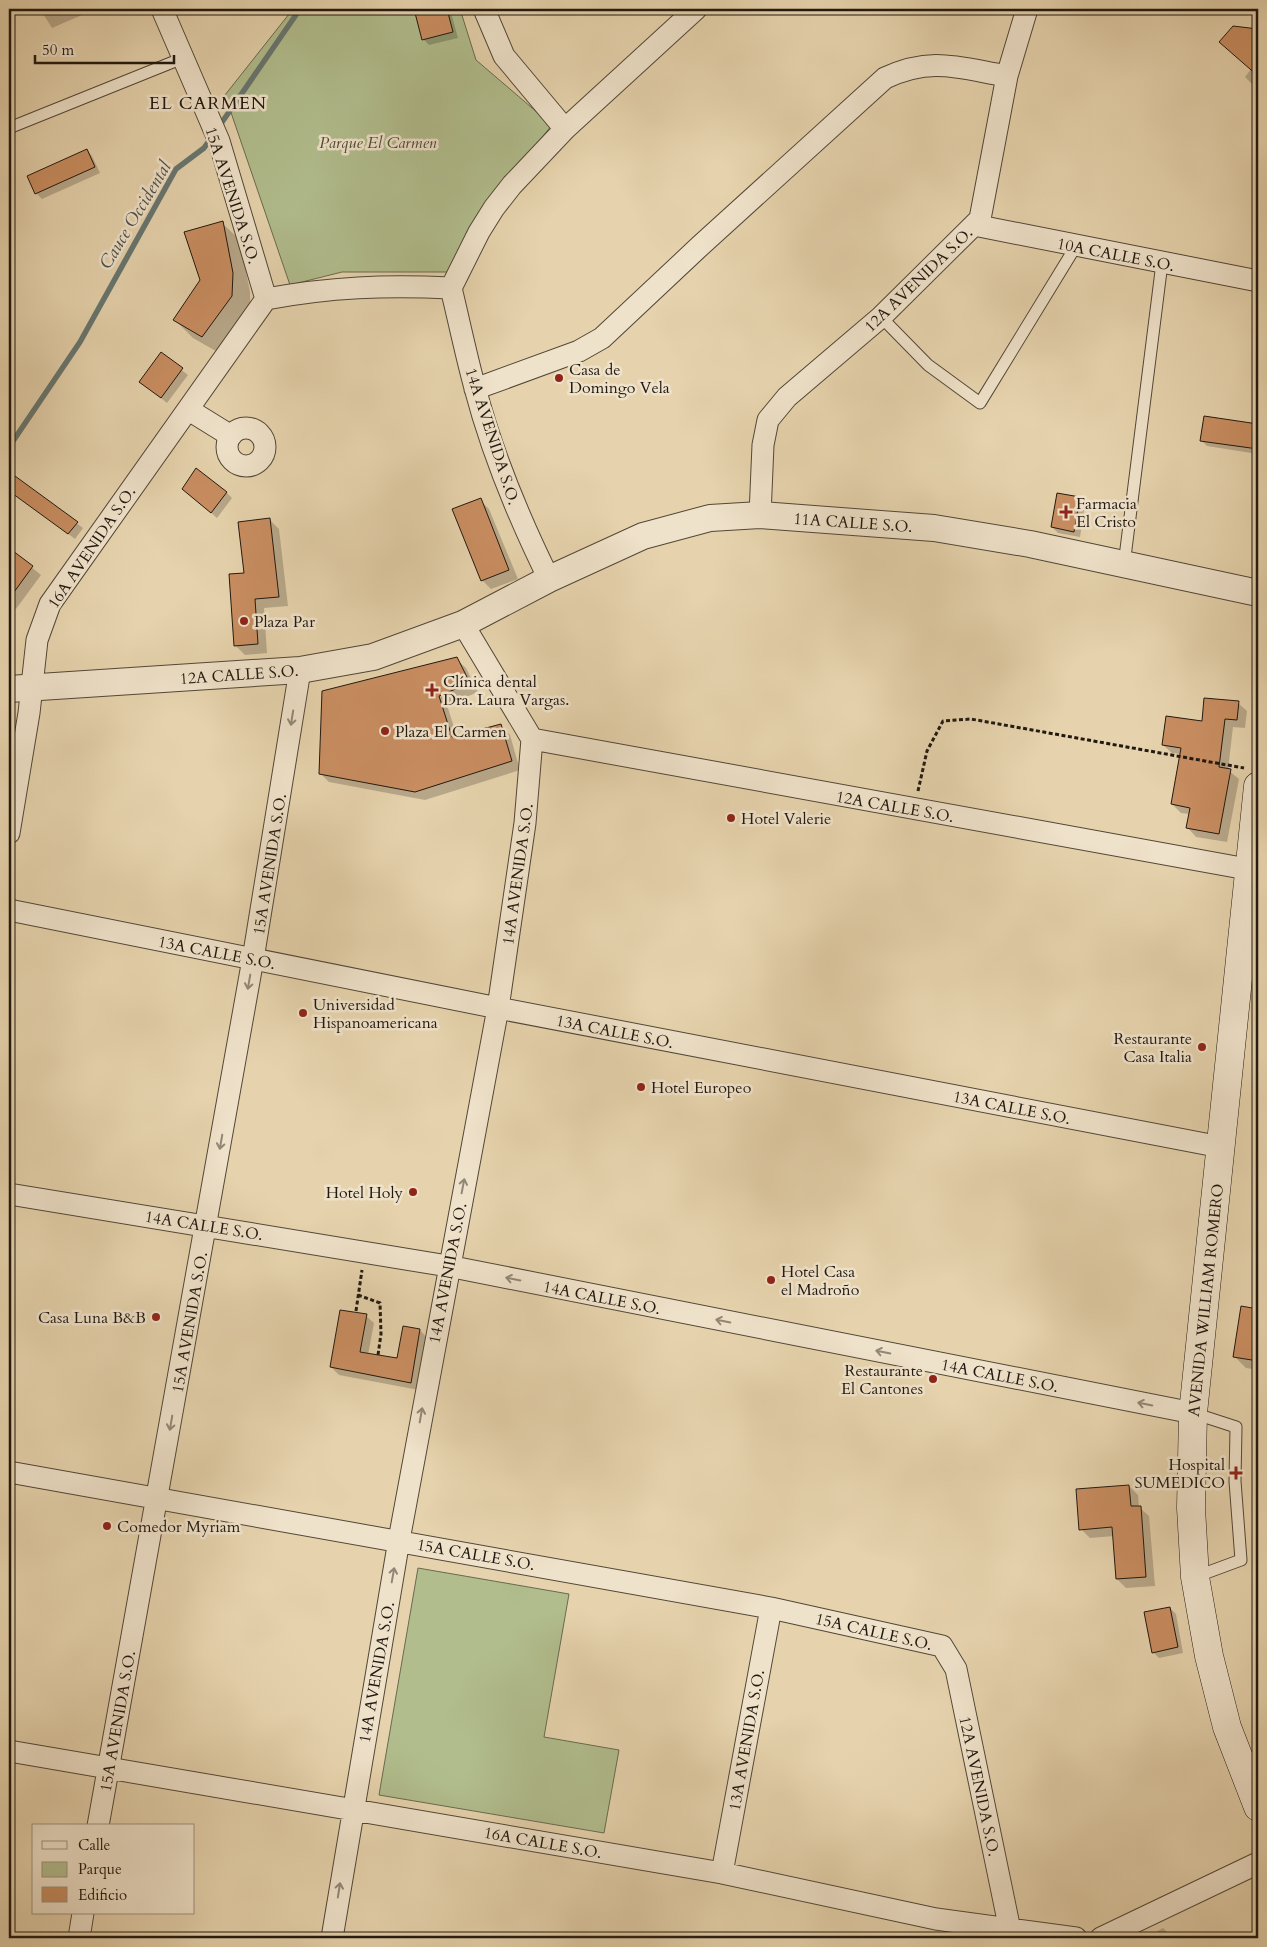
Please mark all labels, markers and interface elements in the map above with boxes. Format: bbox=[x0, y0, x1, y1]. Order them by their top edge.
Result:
scale bar bbox=[35, 32, 174, 64]
text: 50 m bbox=[42, 40, 74, 60]
district label: EL CARMEN bbox=[149, 91, 267, 116]
street label: 15A AVENIDA S.O. bbox=[200, 124, 265, 267]
park label: Parque El Carmen bbox=[319, 132, 437, 154]
water label: Cauce Occidental bbox=[93, 156, 178, 274]
street label: 12A AVENIDA S.O. bbox=[860, 222, 978, 337]
street label: 10A CALLE S.O. bbox=[1055, 233, 1176, 277]
place label: Casa de Domingo Vela bbox=[569, 359, 670, 399]
street label: 14A AVENIDA S.O. bbox=[460, 365, 525, 508]
marker: Casa de Domingo Vela bbox=[553, 372, 565, 384]
street label: 16A AVENIDA S.O. bbox=[43, 482, 141, 613]
place label: Farmacia El Cristo bbox=[1076, 493, 1137, 533]
marker: Farmacia El Cristo bbox=[1060, 506, 1072, 518]
street label: 11A CALLE S.O. bbox=[793, 508, 913, 538]
place label: Plaza Par bbox=[254, 611, 315, 633]
marker: Plaza Par bbox=[238, 615, 250, 627]
street label: 12A CALLE S.O. bbox=[179, 660, 299, 690]
place label: Clínica dental Dra. Laura Vargas. bbox=[443, 671, 569, 711]
marker: Clínica dental Dra. Laura Vargas. bbox=[425, 683, 439, 697]
one-way arrow bbox=[287, 710, 297, 726]
place label: Plaza El Carmen bbox=[395, 721, 507, 743]
marker: Plaza El Carmen bbox=[379, 725, 391, 737]
street label: 12A CALLE S.O. bbox=[834, 786, 955, 828]
street label: 15A AVENIDA S.O. bbox=[248, 792, 292, 936]
street label: 14A AVENIDA S.O. bbox=[497, 802, 539, 946]
place label: Hotel Valerie bbox=[741, 808, 831, 830]
marker: Hotel Valerie bbox=[725, 812, 737, 824]
street label: 13A CALLE S.O. bbox=[156, 931, 277, 975]
one-way arrow bbox=[244, 974, 254, 990]
place label: Universidad Hispanoamericana bbox=[313, 994, 438, 1034]
marker: Universidad Hispanoamericana bbox=[297, 1007, 309, 1019]
street label: 13A CALLE S.O. bbox=[554, 1010, 675, 1054]
place label: Restaurante Casa Italia bbox=[1113, 1028, 1192, 1068]
marker: Restaurante Casa Italia bbox=[1196, 1041, 1208, 1053]
place label: Hotel Europeo bbox=[651, 1077, 752, 1099]
marker: Hotel Europeo bbox=[635, 1081, 647, 1093]
street label: 13A CALLE S.O. bbox=[951, 1086, 1072, 1130]
one-way arrow bbox=[216, 1134, 226, 1150]
one-way arrow bbox=[459, 1178, 469, 1194]
place label: Hotel Holy bbox=[326, 1182, 404, 1204]
street label: AVENIDA WILLIAM ROMERO bbox=[1183, 1182, 1229, 1418]
marker: Hotel Holy bbox=[407, 1186, 419, 1198]
street label: 14A AVENIDA S.O. bbox=[424, 1201, 472, 1345]
street label: 14A CALLE S.O. bbox=[143, 1206, 264, 1246]
street label: 15A AVENIDA S.O. bbox=[167, 1250, 213, 1394]
place label: Hotel Casa el Madroño bbox=[781, 1261, 860, 1301]
one-way arrow bbox=[505, 1274, 521, 1283]
marker: Hotel Casa el Madroño bbox=[765, 1274, 777, 1286]
street label: 14A CALLE S.O. bbox=[541, 1276, 662, 1320]
place label: Casa Luna B&B bbox=[38, 1307, 146, 1329]
marker: Casa Luna B&B bbox=[150, 1311, 162, 1323]
one-way arrow bbox=[716, 1315, 732, 1325]
one-way arrow bbox=[875, 1347, 891, 1357]
street label: 14A CALLE S.O. bbox=[939, 1354, 1060, 1398]
place label: Restaurante El Cantones bbox=[841, 1360, 923, 1400]
marker: Restaurante El Cantones bbox=[927, 1373, 939, 1385]
one-way arrow bbox=[1138, 1398, 1154, 1408]
one-way arrow bbox=[417, 1407, 427, 1423]
one-way arrow bbox=[165, 1414, 175, 1430]
place label: Hospital SUMEDICO bbox=[1134, 1454, 1225, 1494]
marker: Hospital SUMEDICO bbox=[1229, 1466, 1243, 1480]
place label: Comedor Myriam bbox=[117, 1516, 241, 1538]
marker: Comedor Myriam bbox=[101, 1520, 113, 1532]
street label: 15A CALLE S.O. bbox=[415, 1534, 536, 1576]
one-way arrow bbox=[388, 1567, 398, 1583]
street label: 14A AVENIDA S.O. bbox=[354, 1600, 400, 1744]
street label: 15A CALLE S.O. bbox=[813, 1608, 934, 1656]
street label: 15A AVENIDA S.O. bbox=[95, 1649, 141, 1793]
street label: 13A AVENIDA S.O. bbox=[724, 1668, 770, 1812]
street label: 12A AVENIDA S.O. bbox=[953, 1714, 1005, 1858]
street label: 16A CALLE S.O. bbox=[482, 1822, 603, 1864]
legend bbox=[32, 1824, 195, 1914]
text: Calle bbox=[78, 1835, 111, 1855]
text: Parque bbox=[78, 1859, 122, 1879]
one-way arrow bbox=[335, 1882, 345, 1898]
text: Edificio bbox=[78, 1885, 127, 1905]

